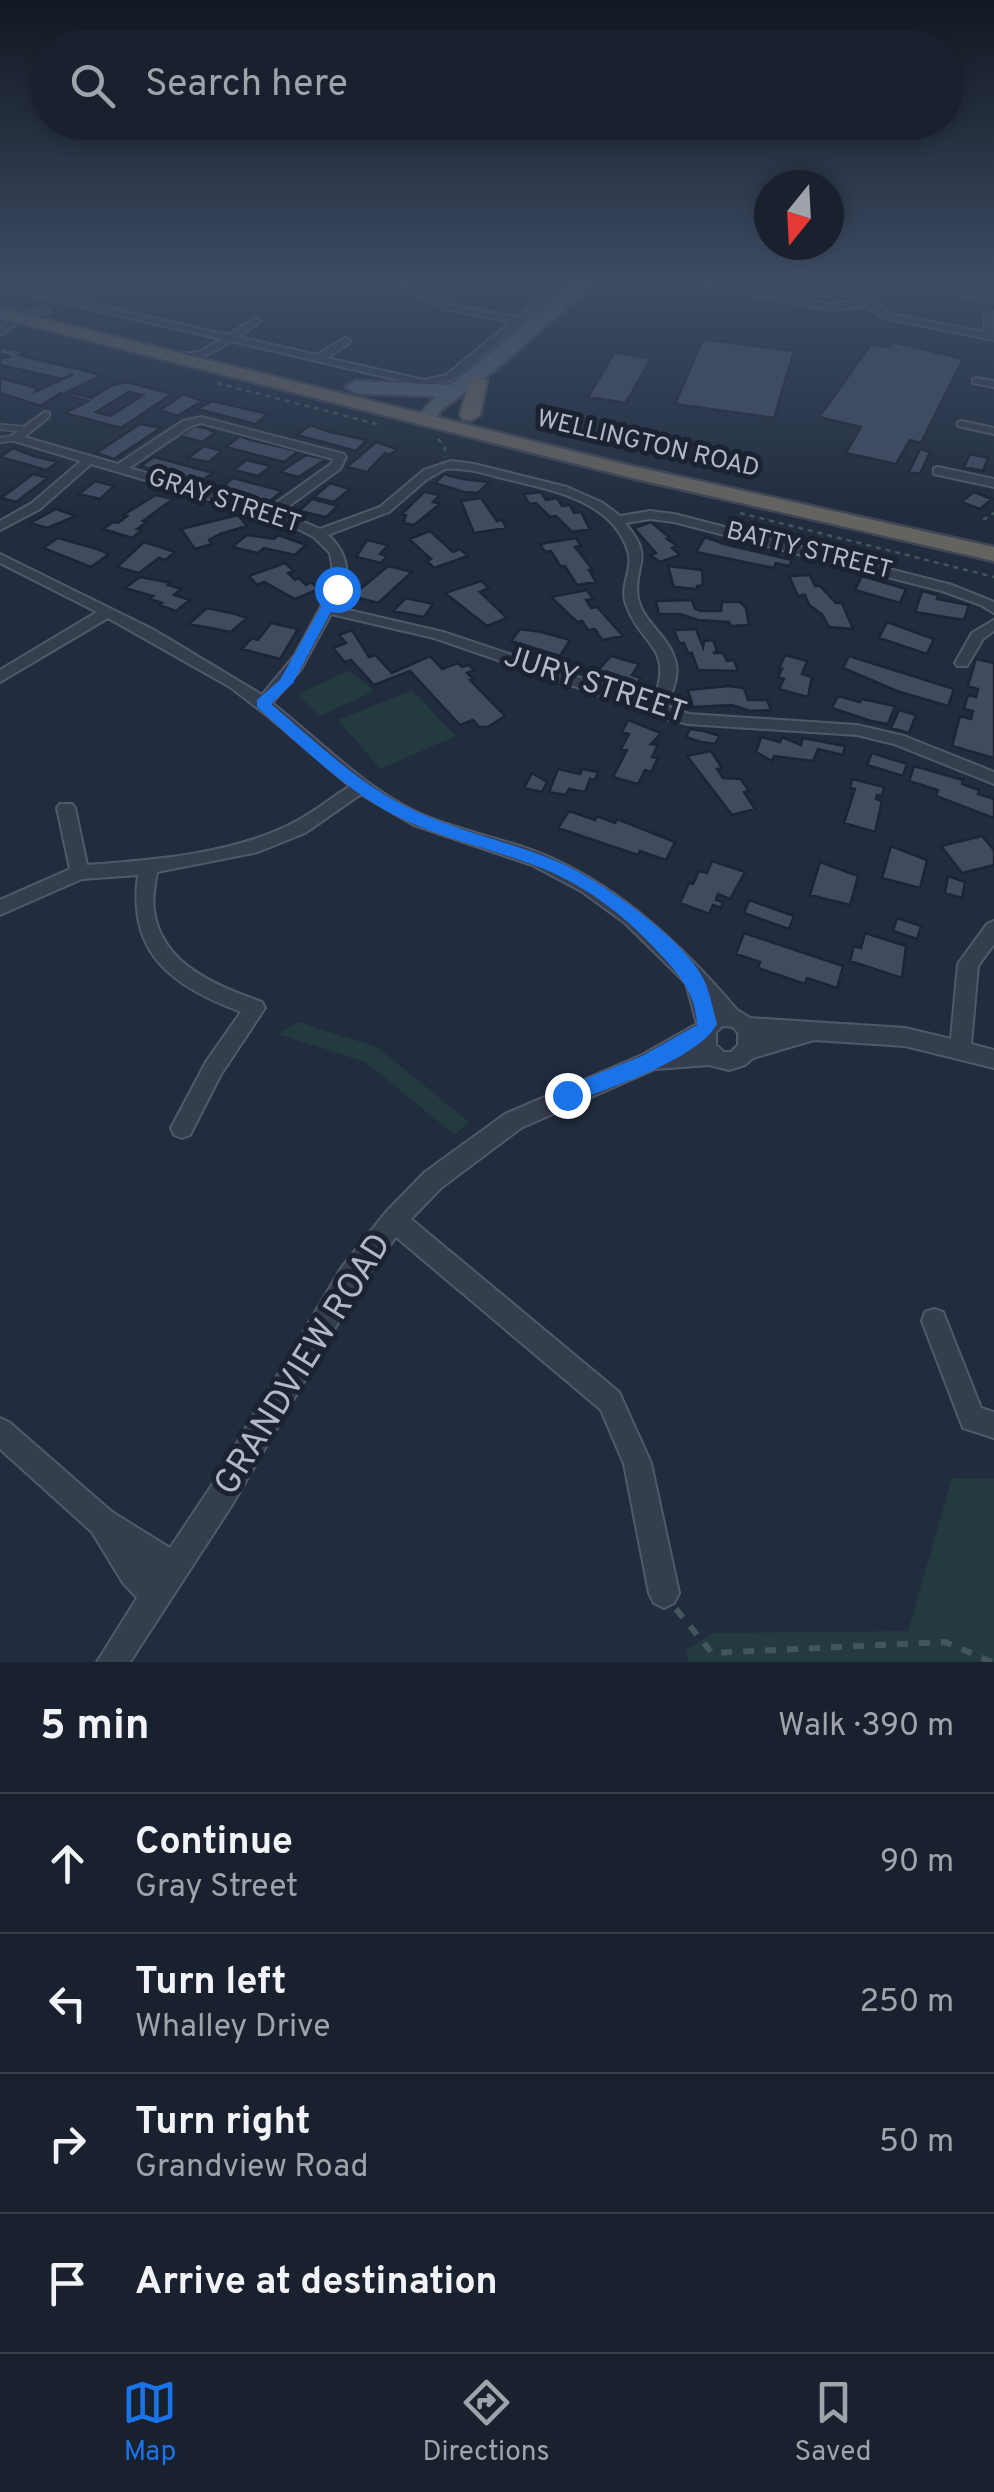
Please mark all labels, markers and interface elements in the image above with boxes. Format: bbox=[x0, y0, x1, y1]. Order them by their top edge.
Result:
search box bbox=[30, 30, 964, 140]
icon: search bbox=[65, 58, 120, 113]
text: Search here bbox=[145, 61, 348, 110]
north arrow bbox=[754, 170, 844, 260]
street label: WELLINGTON ROAD bbox=[534, 404, 762, 486]
street label: GRAY STREET bbox=[144, 462, 304, 542]
street label: BATTY STREET bbox=[723, 516, 895, 588]
route start bbox=[315, 567, 361, 613]
street label: JURY STREET bbox=[499, 639, 691, 733]
route end bbox=[545, 1073, 591, 1119]
street label: GRANDVIEW ROAD bbox=[206, 1226, 402, 1504]
text: 5 min bbox=[40, 1701, 150, 1754]
text: Walk · 390 m bbox=[778, 1707, 954, 1747]
text: Continue bbox=[135, 1819, 293, 1868]
icon: ahead bbox=[40, 1836, 95, 1891]
text: 90 m bbox=[880, 1843, 954, 1883]
text: Gray Street bbox=[135, 1868, 298, 1908]
text: Turn left bbox=[135, 1959, 287, 2008]
icon: left bbox=[40, 1976, 95, 2031]
text: 250 m bbox=[859, 1983, 954, 2023]
text: Whalley Drive bbox=[135, 2008, 331, 2048]
text: Turn right bbox=[135, 2099, 310, 2148]
icon: right bbox=[40, 2116, 95, 2171]
text: 50 m bbox=[879, 2123, 954, 2163]
text: Grandview Road bbox=[135, 2148, 368, 2188]
icon: arrive bbox=[40, 2256, 95, 2311]
text: Arrive at destination bbox=[135, 2259, 498, 2308]
tab: Map bbox=[122, 2375, 177, 2471]
tab: Directions bbox=[422, 2375, 550, 2471]
tab: Saved bbox=[795, 2375, 872, 2471]

